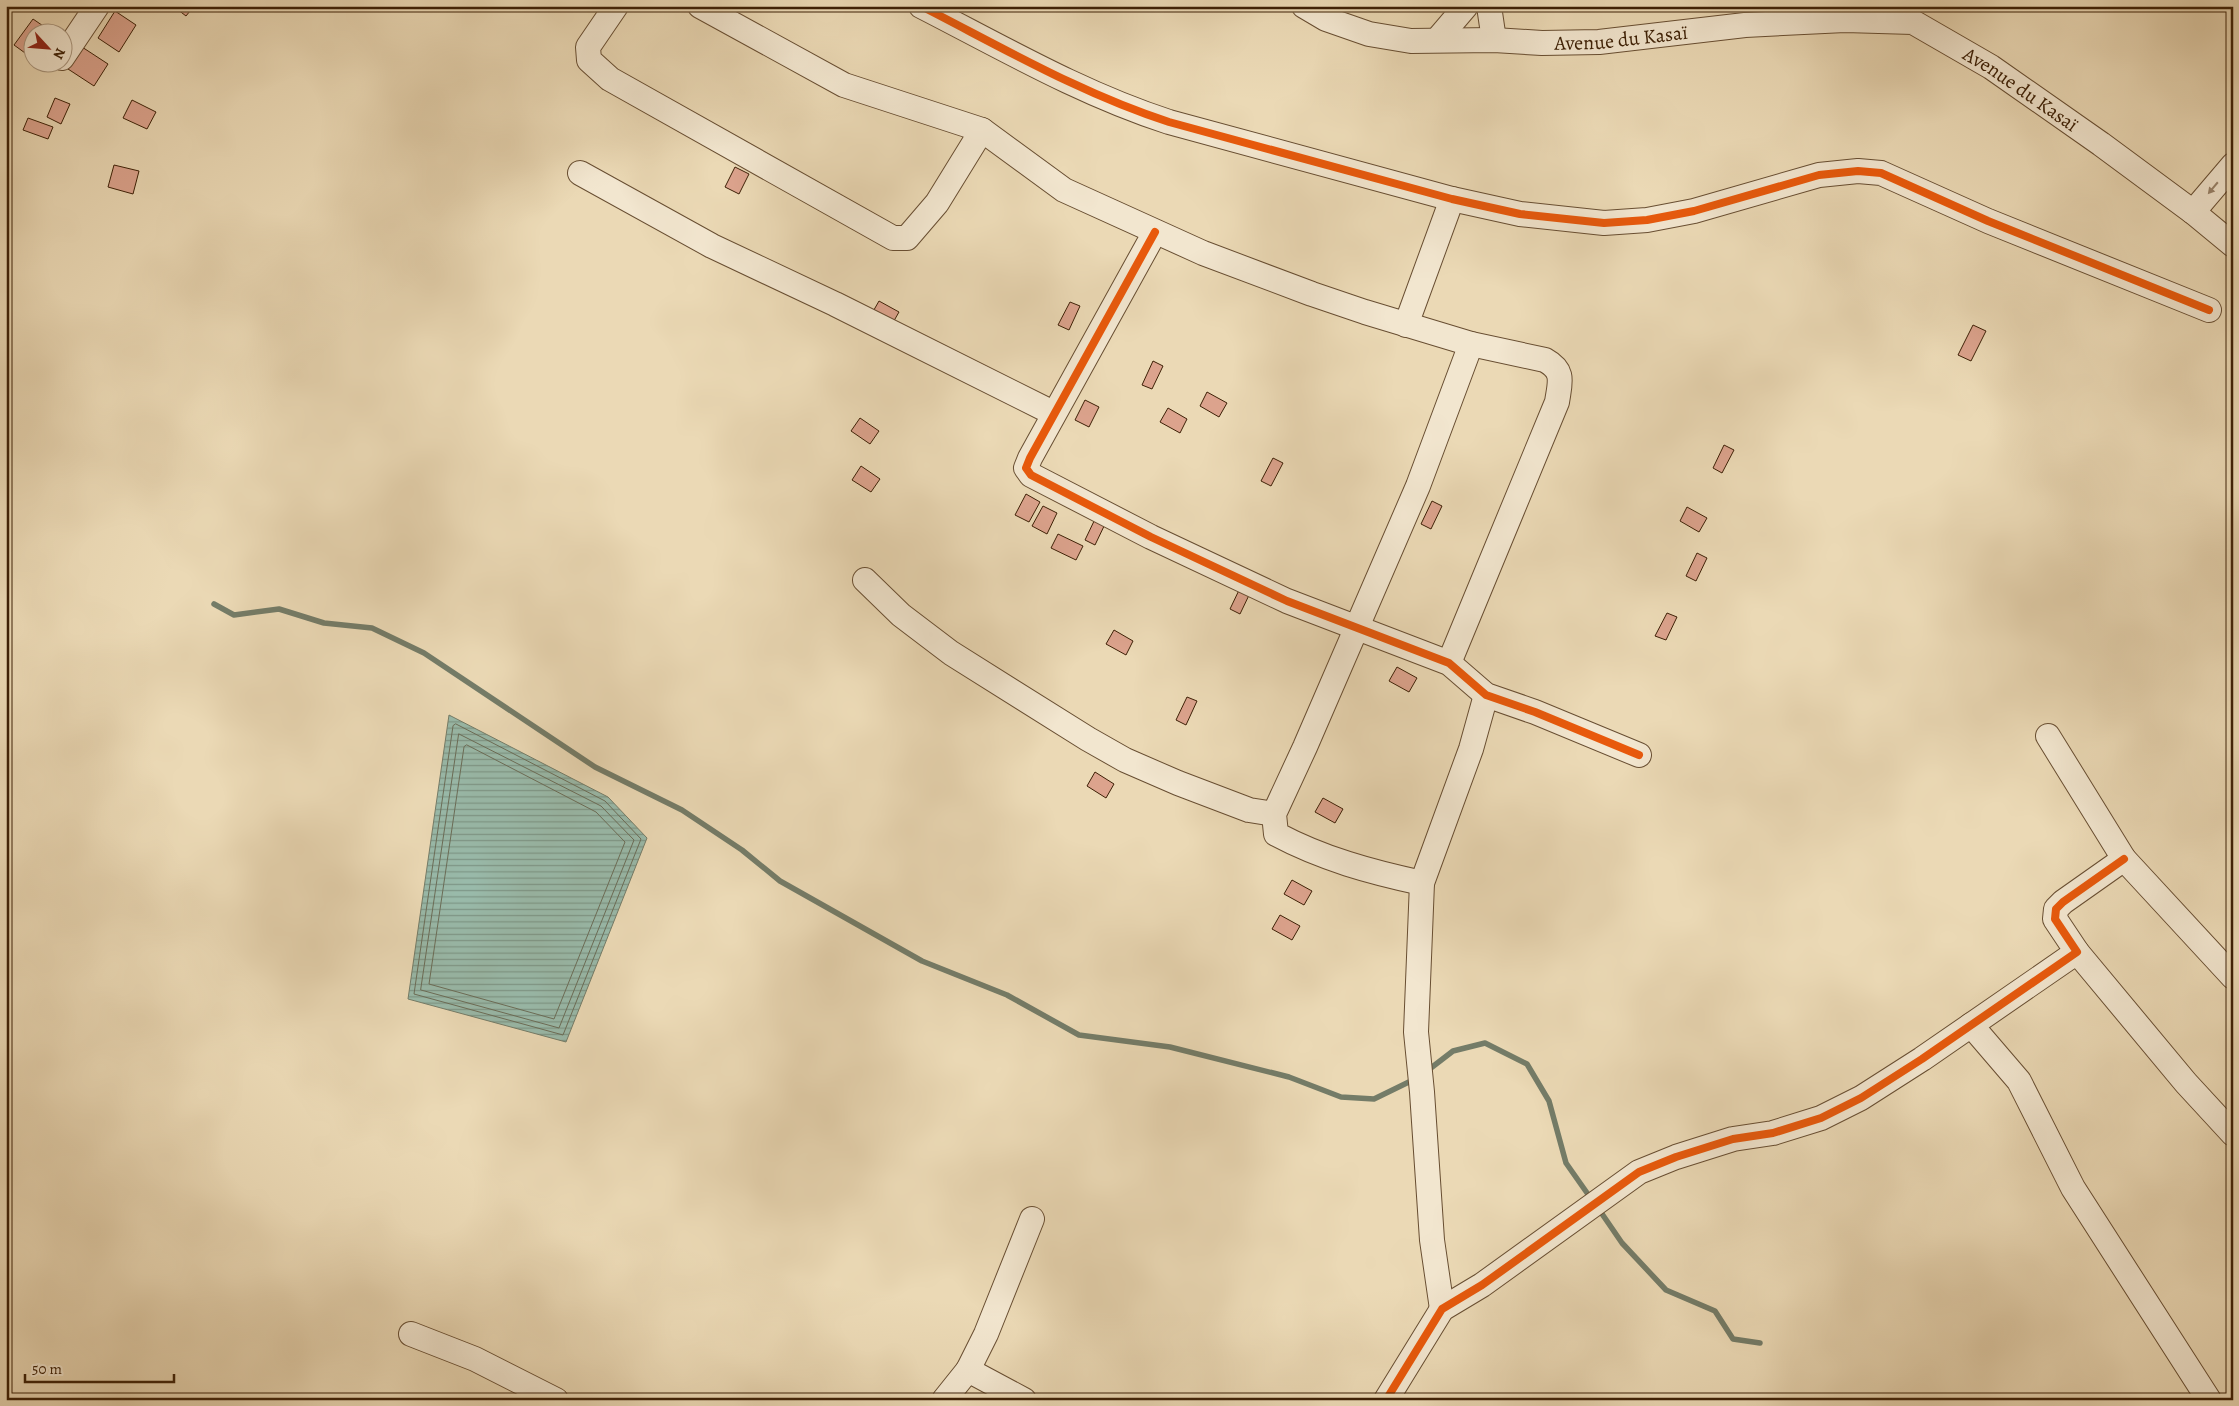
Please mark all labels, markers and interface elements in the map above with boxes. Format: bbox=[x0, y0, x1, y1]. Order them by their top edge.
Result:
street label: Avenue du Kasaï bbox=[1553, 19, 1690, 57]
north arrow bbox=[22, 22, 72, 72]
street label: Avenue du Kasaï bbox=[1957, 40, 2084, 138]
text: N bbox=[48, 45, 70, 62]
one-way arrow bbox=[2207, 182, 2219, 194]
scale bar bbox=[25, 1351, 174, 1383]
text: 50 m bbox=[32, 1359, 62, 1379]

